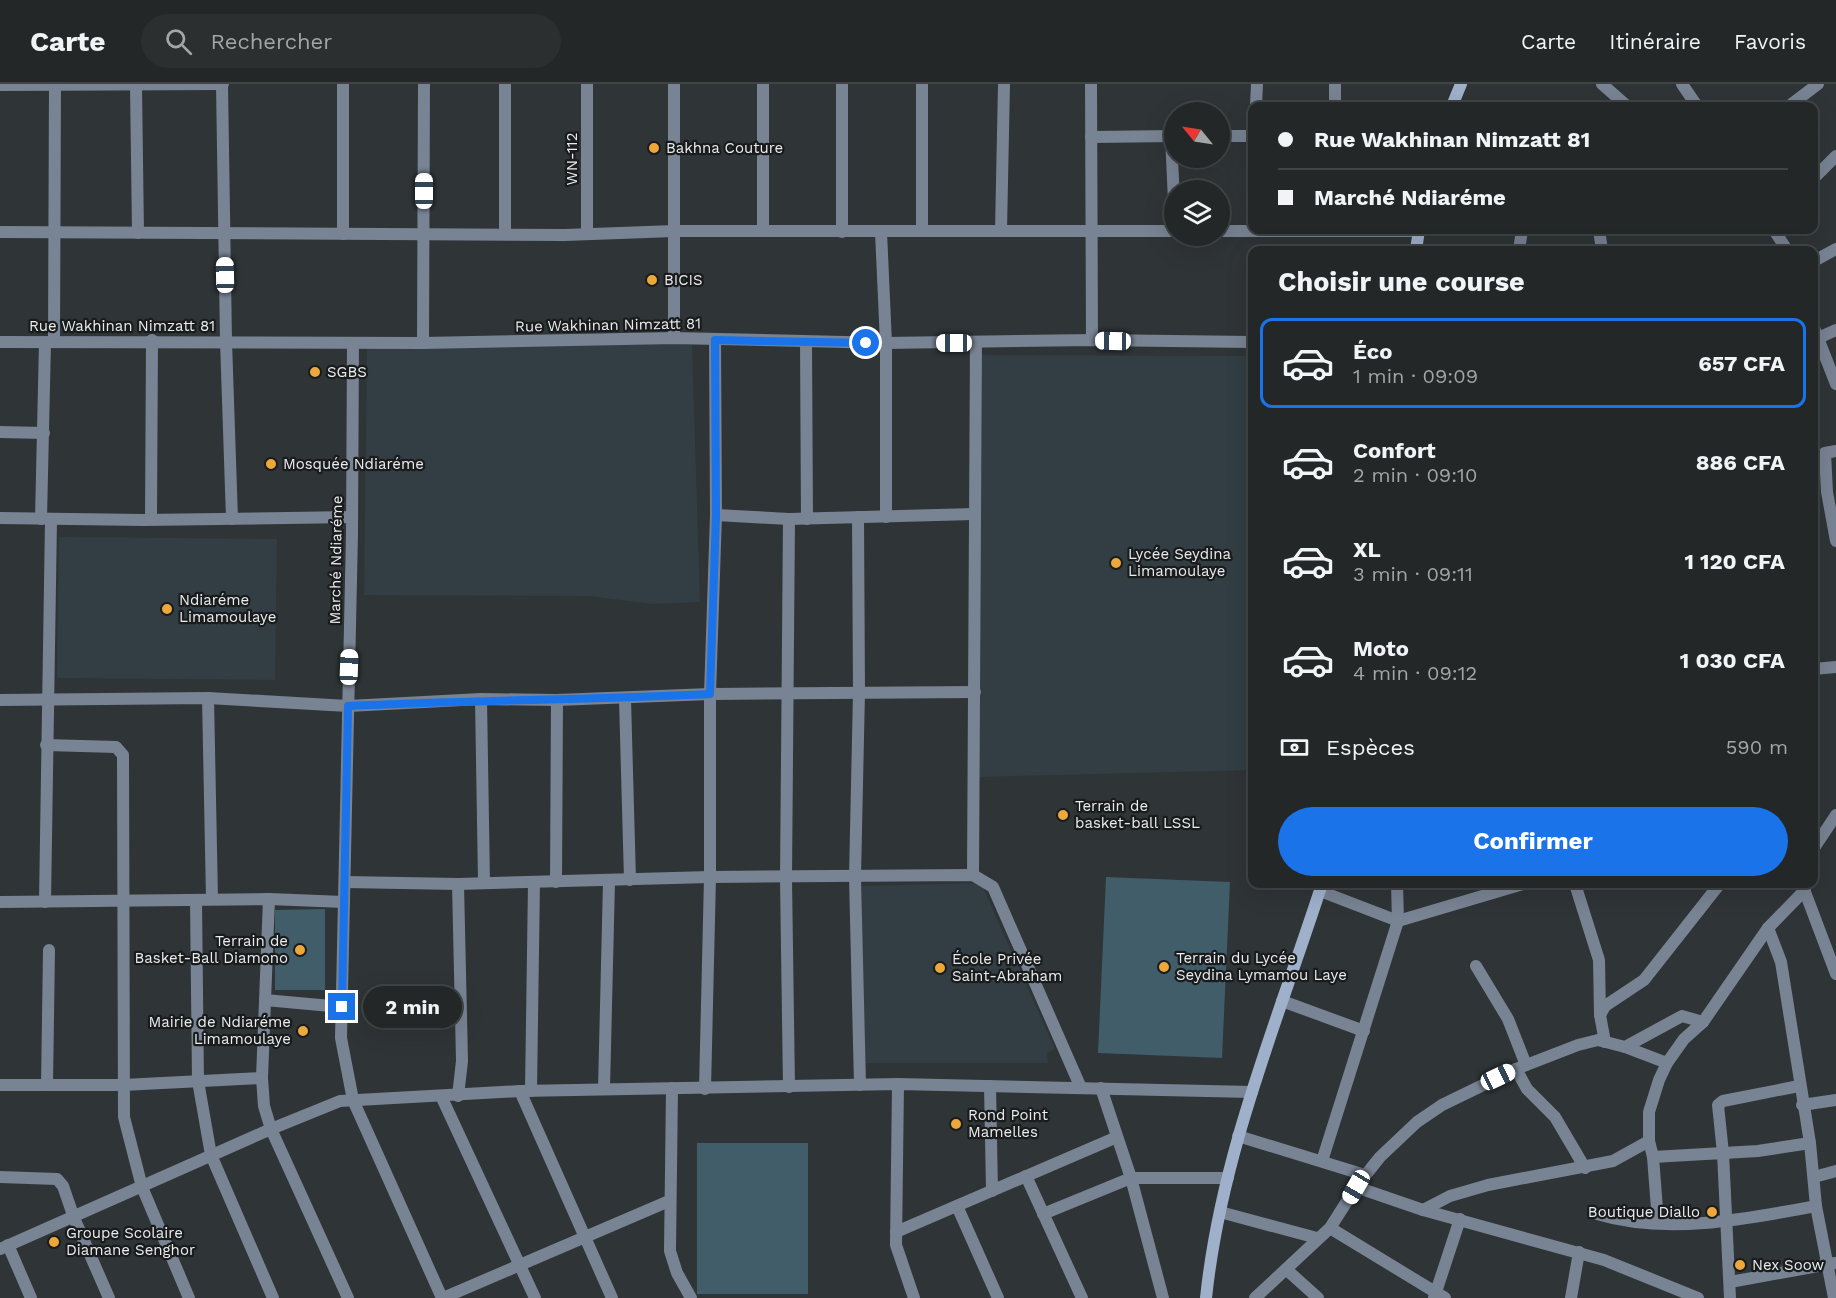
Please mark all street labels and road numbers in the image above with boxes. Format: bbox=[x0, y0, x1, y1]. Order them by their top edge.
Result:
street label: WN-112 bbox=[563, 133, 581, 185]
street label: Rue Wakhinan Nimzatt 81 bbox=[515, 314, 701, 336]
street label: Rue Wakhinan Nimzatt 81 bbox=[29, 317, 215, 335]
street label: Marché Ndiaréme bbox=[326, 495, 346, 625]

